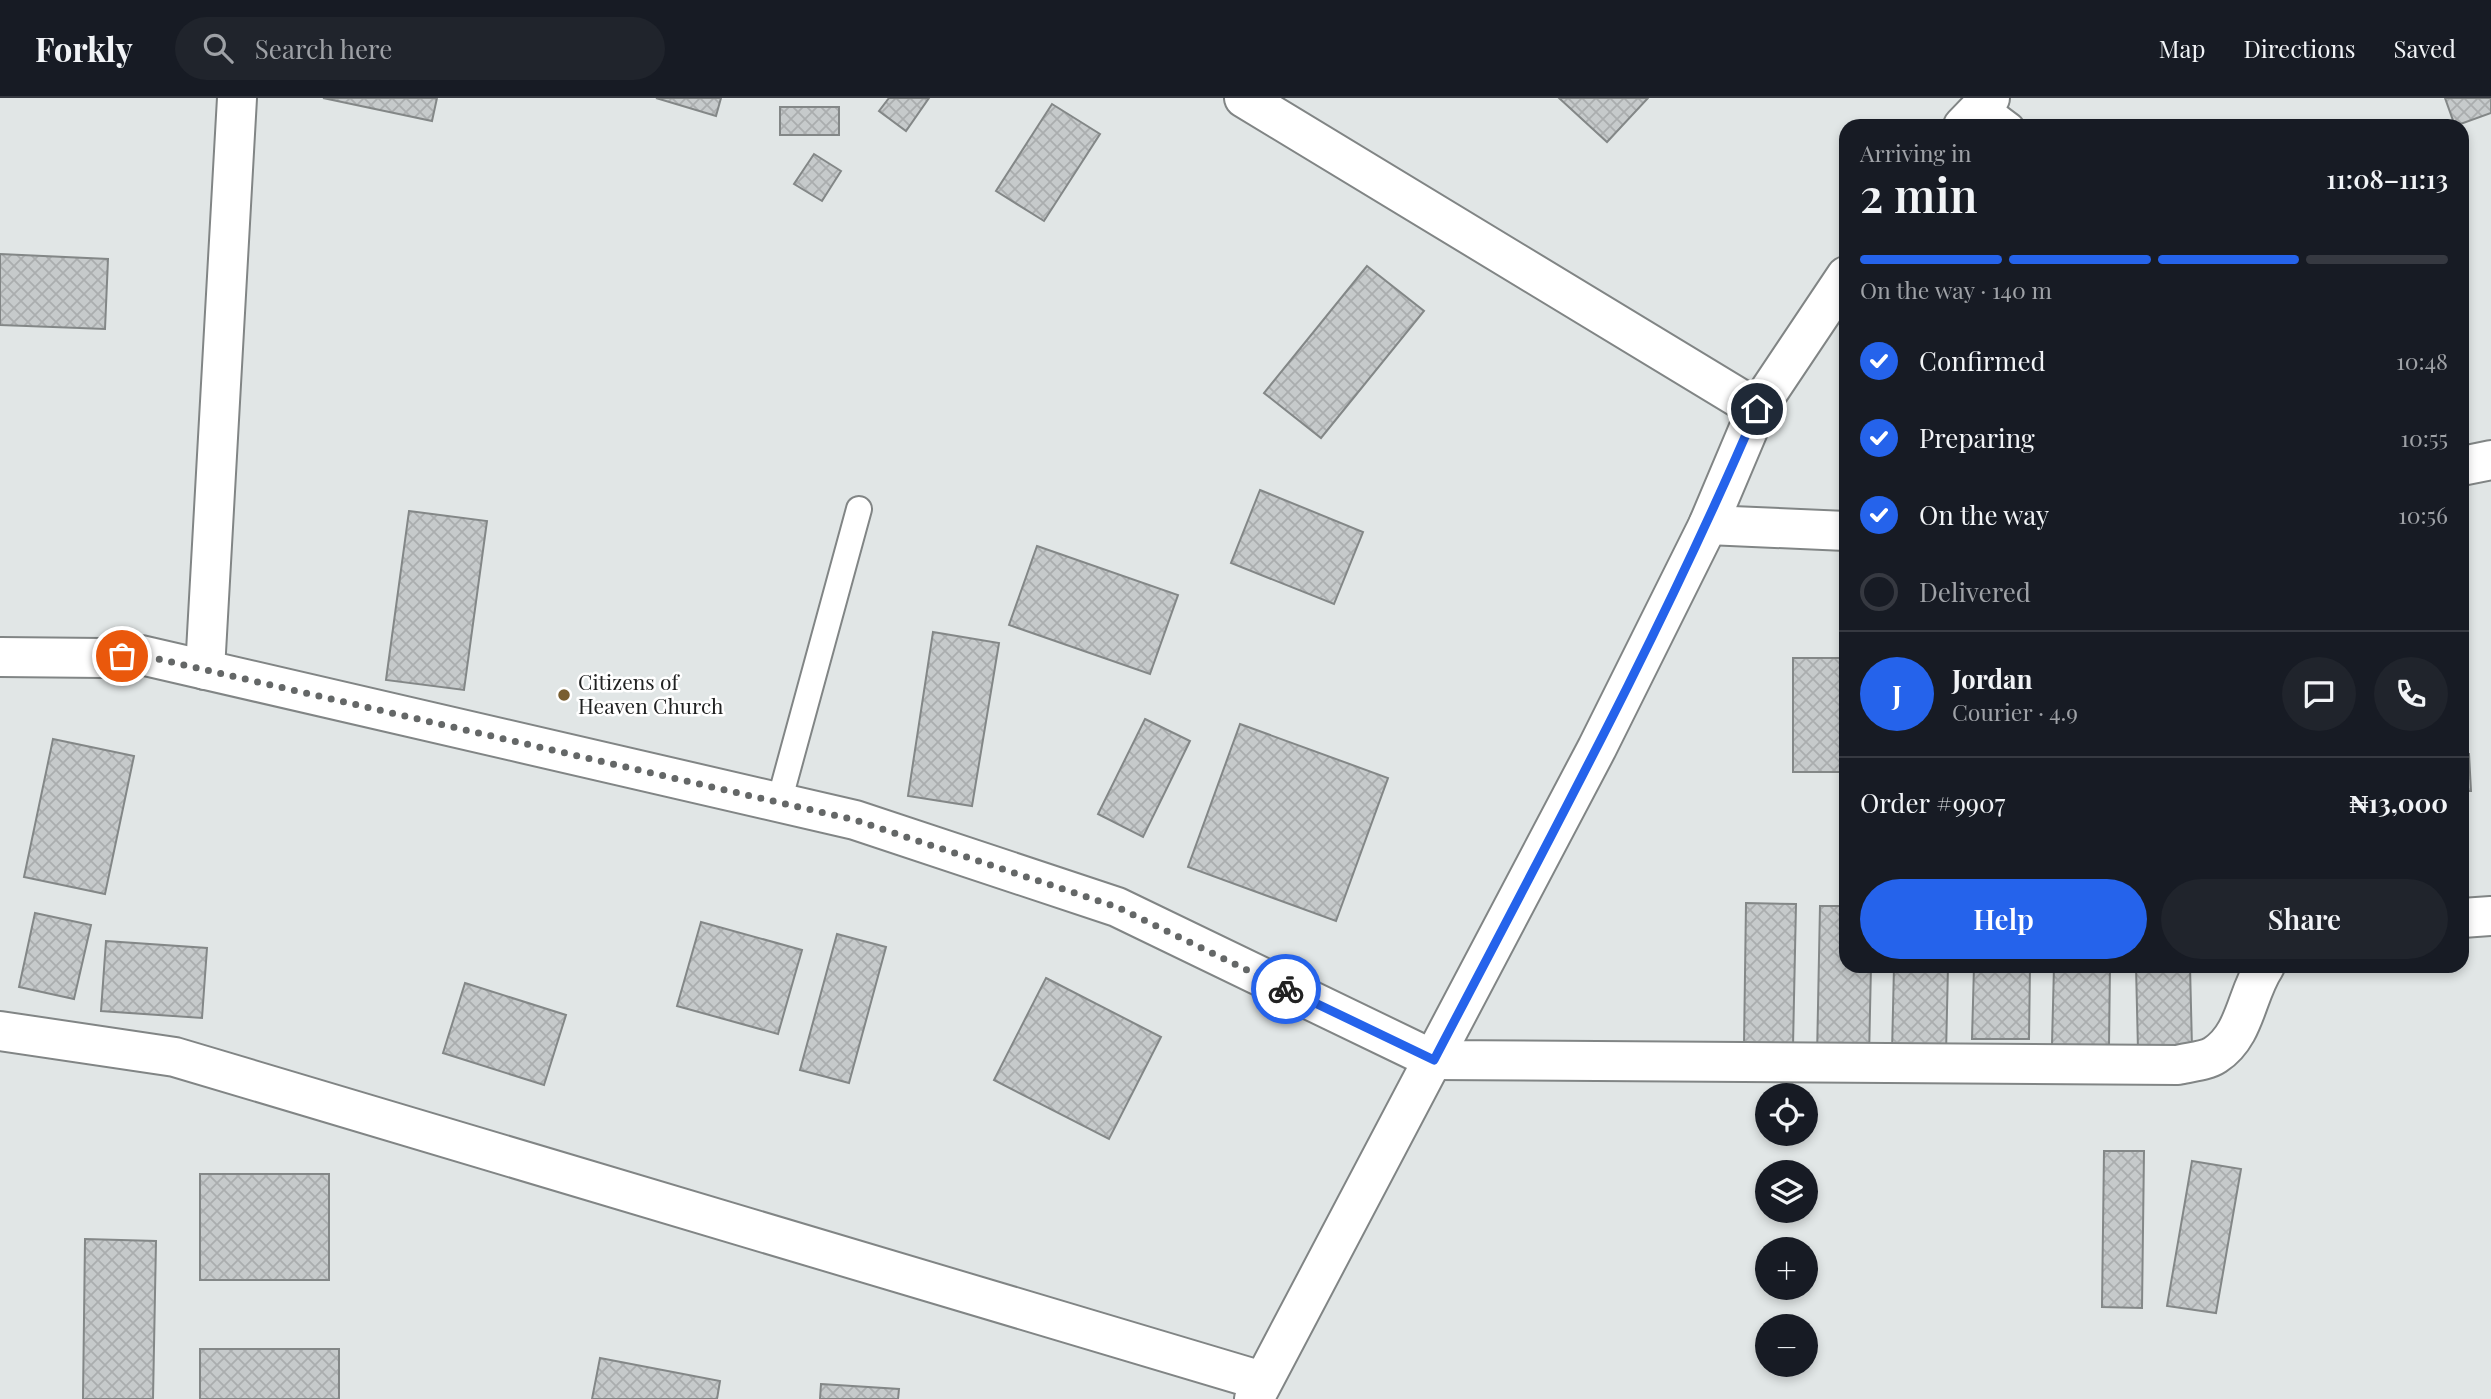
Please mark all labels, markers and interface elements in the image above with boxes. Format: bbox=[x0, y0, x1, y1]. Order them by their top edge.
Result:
search box bbox=[175, 17, 665, 80]
text: Forkly bbox=[35, 26, 133, 70]
icon: search bbox=[199, 29, 237, 67]
text: Search here bbox=[255, 31, 392, 66]
text: Map bbox=[2159, 32, 2205, 64]
text: Directions bbox=[2243, 32, 2356, 64]
text: Saved bbox=[2394, 32, 2456, 64]
text: Arriving in bbox=[1860, 137, 1972, 168]
text: 11:08–11:13 bbox=[2326, 161, 2448, 196]
text: 2 min bbox=[1860, 163, 1978, 225]
text: On the way · 140 m bbox=[1860, 274, 2052, 305]
icon: check bbox=[1860, 342, 1898, 380]
text: Confirmed bbox=[1919, 343, 2046, 378]
text: 10:48 bbox=[2396, 345, 2448, 376]
pin bbox=[1727, 379, 1787, 439]
icon: home bbox=[1738, 390, 1776, 428]
icon: check bbox=[1860, 419, 1898, 457]
text: Preparing bbox=[1919, 420, 2035, 455]
text: 10:55 bbox=[2400, 422, 2448, 453]
icon: check bbox=[1860, 496, 1898, 534]
text: On the way bbox=[1919, 497, 2049, 532]
text: 10:56 bbox=[2398, 499, 2448, 530]
text: Delivered bbox=[1919, 574, 2031, 609]
pin bbox=[92, 626, 152, 686]
icon: bag bbox=[103, 637, 141, 675]
button: chat bbox=[2282, 657, 2356, 731]
button: phone bbox=[2374, 657, 2448, 731]
text: Jordan bbox=[1952, 661, 2032, 696]
place label: Citizens of Heaven Church bbox=[578, 667, 724, 719]
text: J bbox=[1892, 677, 1902, 712]
marker: Citizens of Heaven Church bbox=[556, 687, 572, 703]
text: Courier · 4.9 bbox=[1952, 696, 2078, 727]
text: Order #9907 bbox=[1860, 785, 2005, 820]
text: ₦13,000 bbox=[2349, 785, 2448, 820]
button: Help bbox=[1860, 879, 2147, 959]
button: Share bbox=[2161, 879, 2448, 959]
courier bbox=[1251, 954, 1321, 1024]
icon: bike bbox=[1267, 970, 1305, 1008]
map controls bbox=[1755, 1083, 1818, 1377]
button: locate bbox=[1755, 1083, 1818, 1146]
button: layers bbox=[1755, 1160, 1818, 1223]
button: + bbox=[1755, 1237, 1818, 1300]
button: − bbox=[1755, 1314, 1818, 1377]

